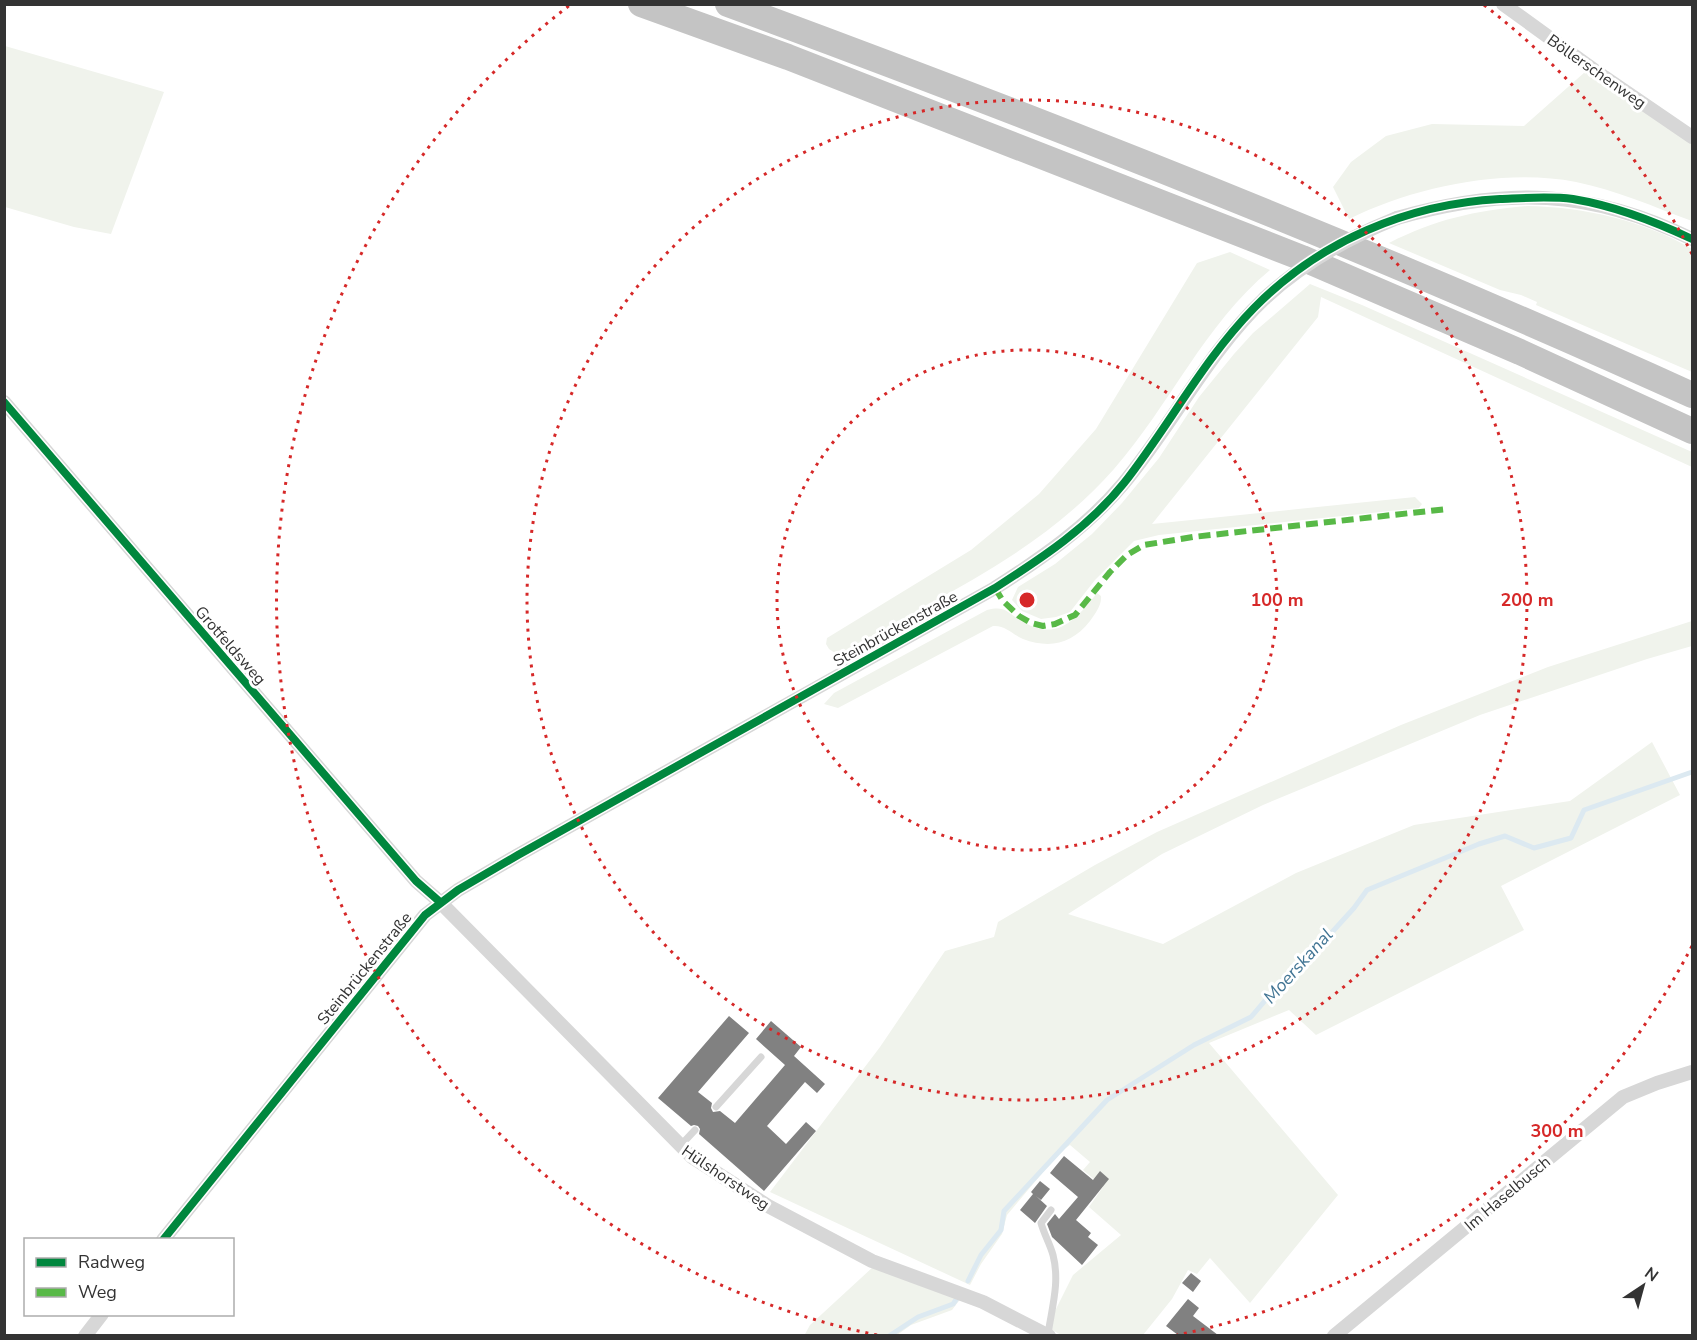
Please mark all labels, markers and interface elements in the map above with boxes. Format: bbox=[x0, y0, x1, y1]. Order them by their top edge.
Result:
street label: Böllerschenweg bbox=[1543, 29, 1650, 114]
street label: Steinbrückenstraße bbox=[829, 586, 962, 672]
text: 100 m bbox=[1250, 588, 1304, 612]
text: 200 m bbox=[1500, 588, 1554, 612]
centre of rings bbox=[1017, 590, 1037, 610]
street label: Grotfeldsweg bbox=[190, 601, 271, 690]
street label: Steinbrückenstraße bbox=[312, 908, 417, 1030]
water label: Moerskanal bbox=[1258, 923, 1338, 1009]
text: 300 m bbox=[1530, 1119, 1584, 1143]
street label: Hülshorstweg bbox=[677, 1140, 774, 1215]
street label: Im Haselbusch bbox=[1460, 1151, 1555, 1236]
legend bbox=[24, 1238, 234, 1316]
text: Radweg bbox=[78, 1250, 145, 1274]
north arrow bbox=[1613, 1256, 1673, 1316]
text: N bbox=[1640, 1262, 1663, 1287]
text: Weg bbox=[78, 1280, 117, 1304]

